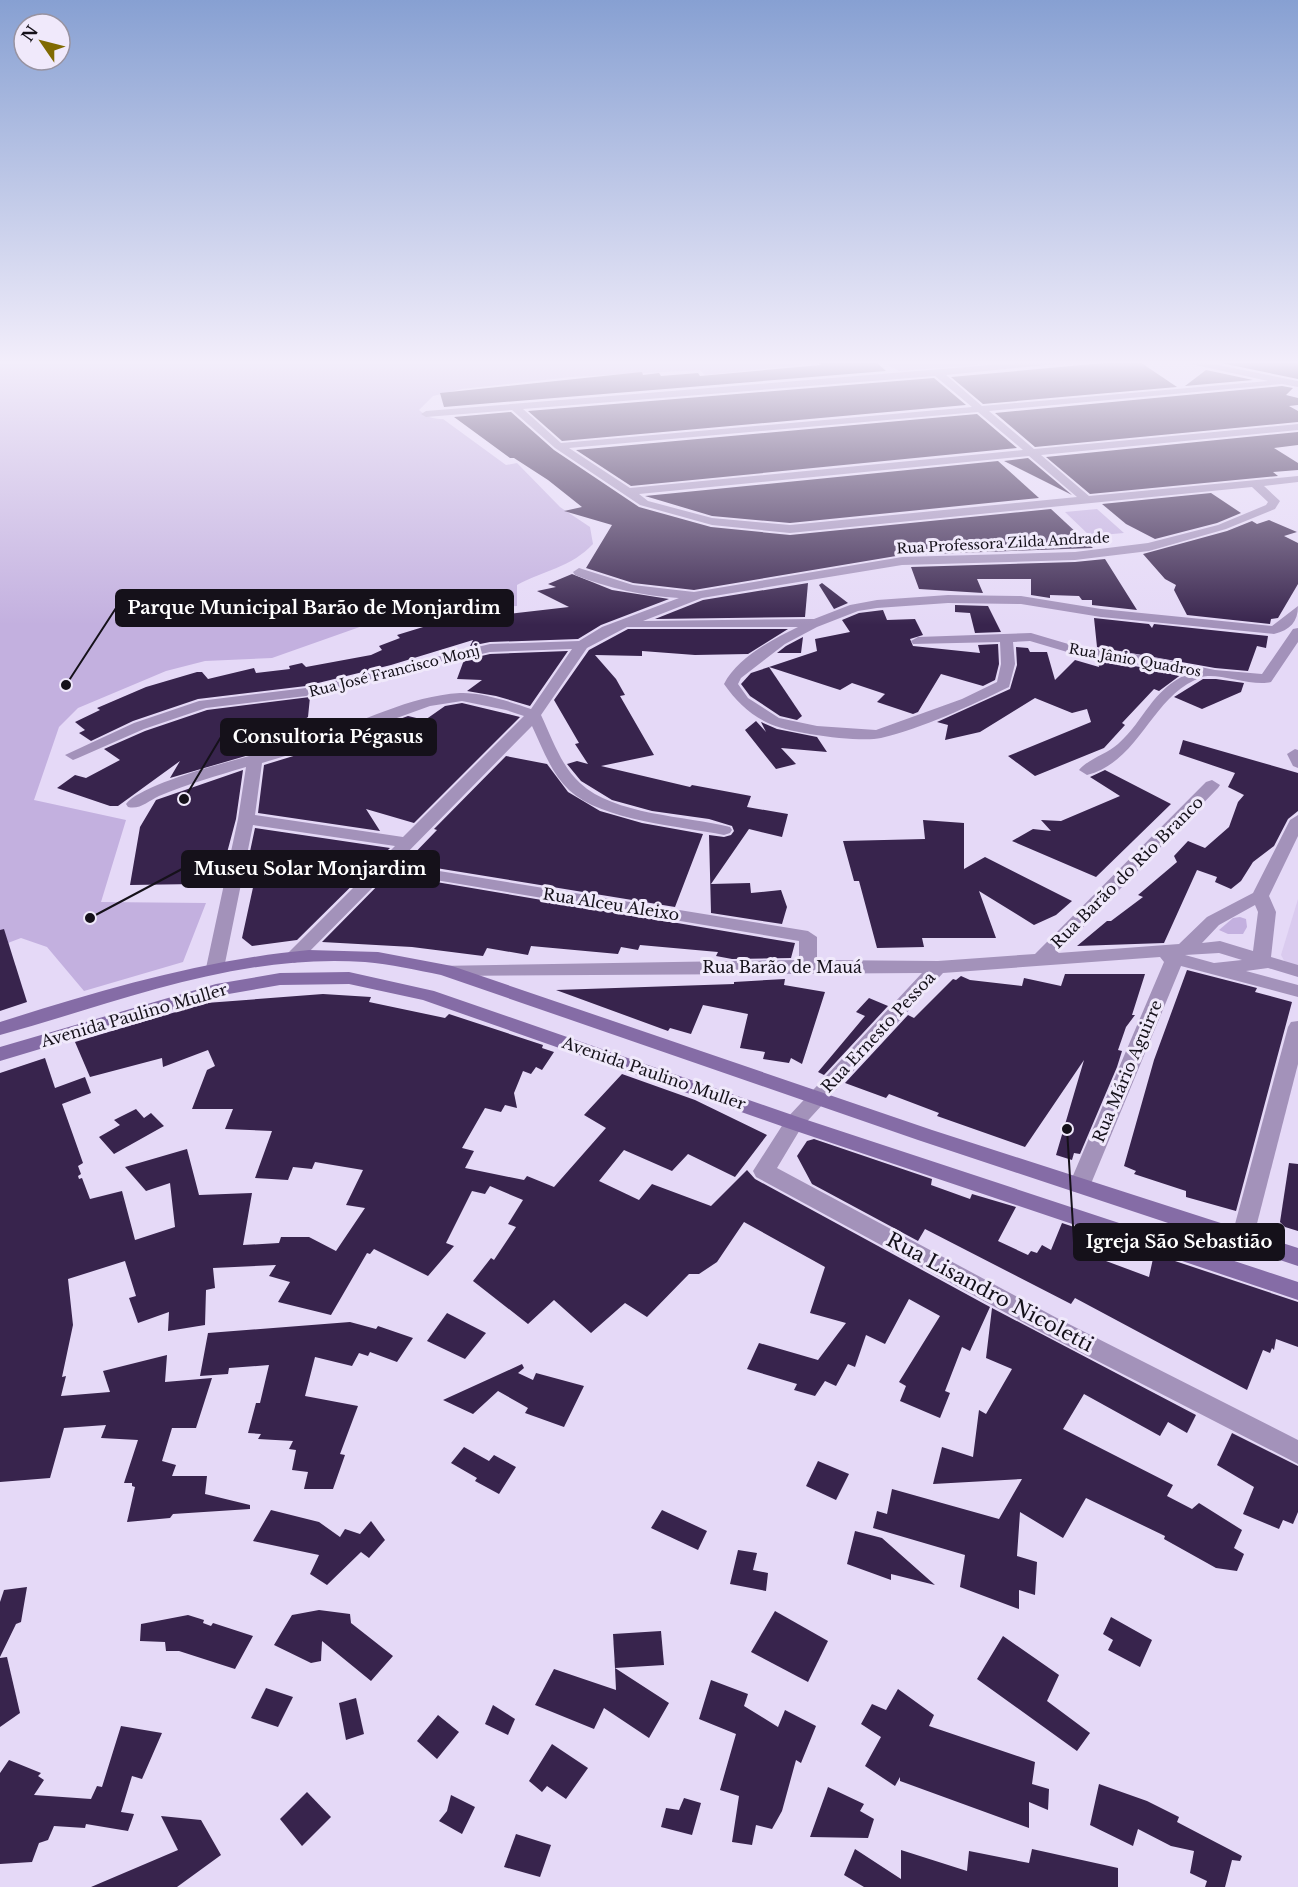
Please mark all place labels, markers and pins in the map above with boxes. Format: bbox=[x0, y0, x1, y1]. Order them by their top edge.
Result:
callout: Parque Municipal Barão de Monjardim bbox=[116, 590, 513, 626]
callout: Consultoria Pégasus bbox=[221, 719, 436, 755]
callout: Museu Solar Monjardim bbox=[182, 851, 439, 887]
callout: Igreja São Sebastião bbox=[1074, 1224, 1284, 1260]

